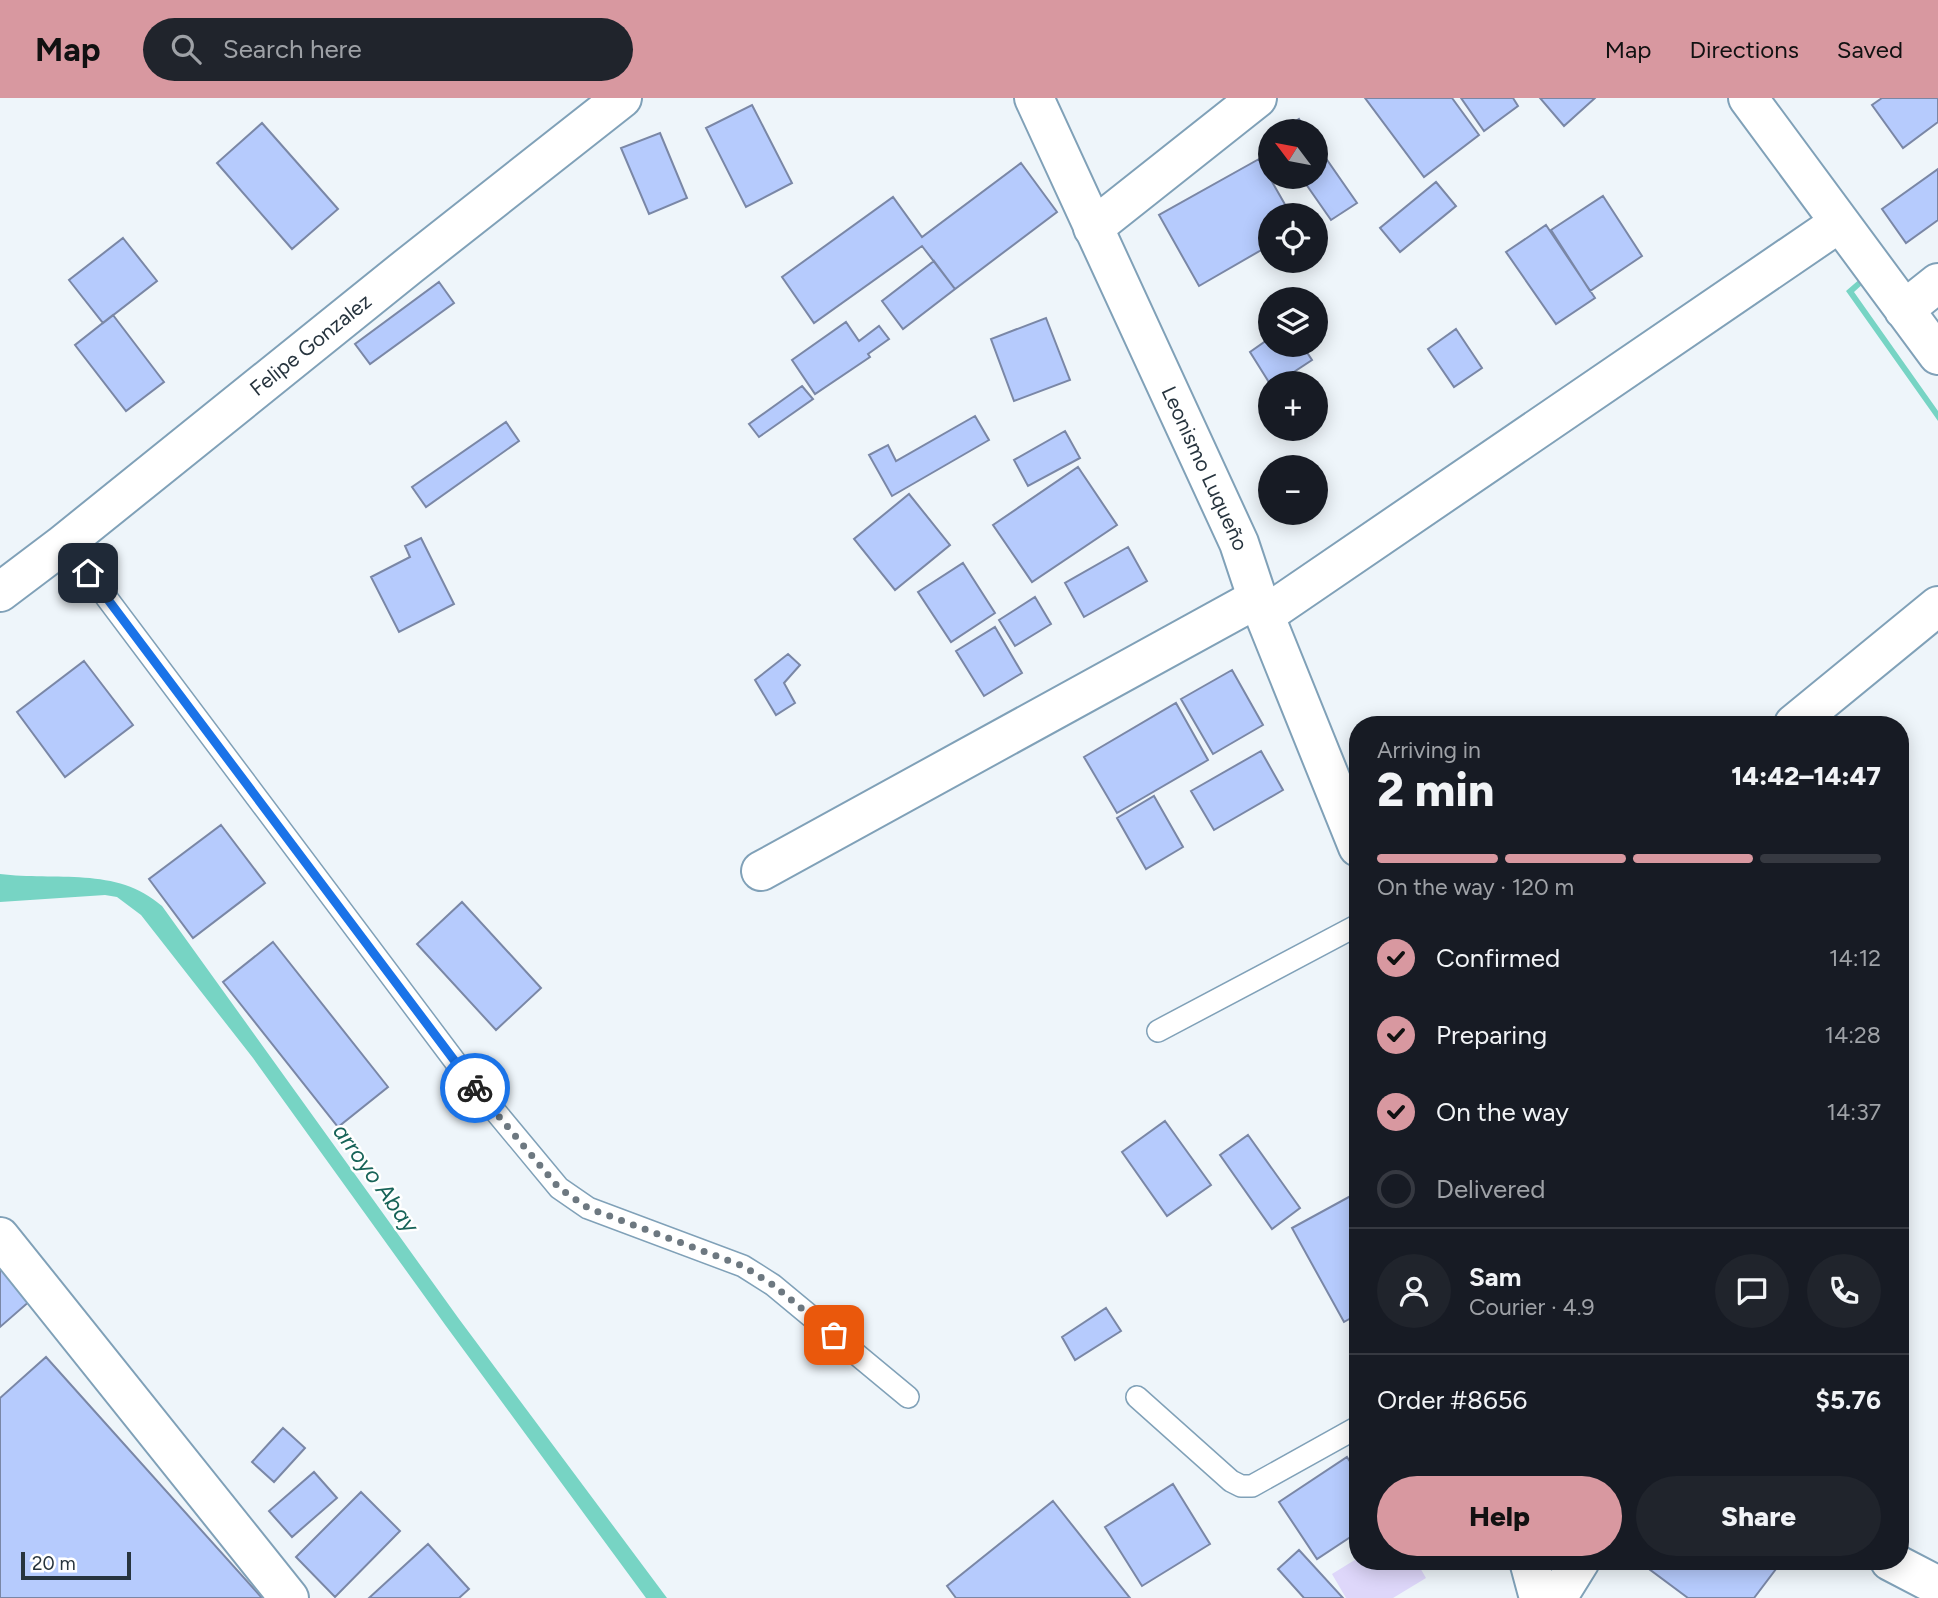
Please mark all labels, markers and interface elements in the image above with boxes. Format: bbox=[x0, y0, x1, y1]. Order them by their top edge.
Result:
search box bbox=[143, 18, 633, 81]
text: Map bbox=[35, 30, 101, 69]
icon: search bbox=[167, 30, 205, 68]
text: Search here bbox=[223, 33, 362, 65]
text: Map bbox=[1605, 35, 1651, 64]
text: Directions bbox=[1689, 35, 1799, 64]
text: Saved bbox=[1837, 35, 1903, 64]
north arrow bbox=[1258, 119, 1328, 189]
map controls bbox=[1258, 119, 1328, 525]
button: locate bbox=[1258, 203, 1328, 273]
button: layers bbox=[1258, 287, 1328, 357]
street label: Felipe Gonzalez bbox=[245, 288, 376, 401]
button: + bbox=[1258, 371, 1328, 441]
street label: Leonismo Luqueño bbox=[1157, 382, 1254, 554]
button: − bbox=[1258, 455, 1328, 525]
pin bbox=[58, 543, 118, 603]
icon: home bbox=[69, 554, 107, 592]
text: Arriving in bbox=[1377, 736, 1481, 764]
text: 14:42–14:47 bbox=[1731, 760, 1881, 792]
text: 2 min bbox=[1377, 762, 1494, 818]
text: On the way · 120 m bbox=[1377, 873, 1574, 901]
icon: check bbox=[1377, 939, 1415, 977]
text: Confirmed bbox=[1436, 942, 1560, 974]
text: 14:12 bbox=[1829, 944, 1881, 972]
icon: check bbox=[1377, 1016, 1415, 1054]
text: Preparing bbox=[1436, 1019, 1547, 1051]
text: 14:28 bbox=[1824, 1021, 1881, 1049]
courier bbox=[440, 1053, 510, 1123]
icon: bike bbox=[456, 1069, 494, 1107]
icon: check bbox=[1377, 1093, 1415, 1131]
text: On the way bbox=[1436, 1096, 1569, 1128]
text: 14:37 bbox=[1827, 1098, 1881, 1126]
water label: arroyo Abay bbox=[327, 1118, 425, 1239]
text: Delivered bbox=[1436, 1173, 1545, 1205]
button: person bbox=[1377, 1254, 1451, 1328]
button: chat bbox=[1715, 1254, 1789, 1328]
button: phone bbox=[1807, 1254, 1881, 1328]
text: Sam bbox=[1469, 1261, 1521, 1293]
text: Courier · 4.9 bbox=[1469, 1293, 1595, 1321]
pin bbox=[804, 1305, 864, 1365]
icon: bag bbox=[815, 1316, 853, 1354]
text: Order #8656 bbox=[1377, 1384, 1527, 1416]
text: $5.76 bbox=[1816, 1384, 1881, 1416]
button: Help bbox=[1377, 1476, 1622, 1556]
button: Share bbox=[1636, 1476, 1881, 1556]
scale bar bbox=[21, 1549, 131, 1581]
text: 20 m bbox=[32, 1552, 76, 1575]

